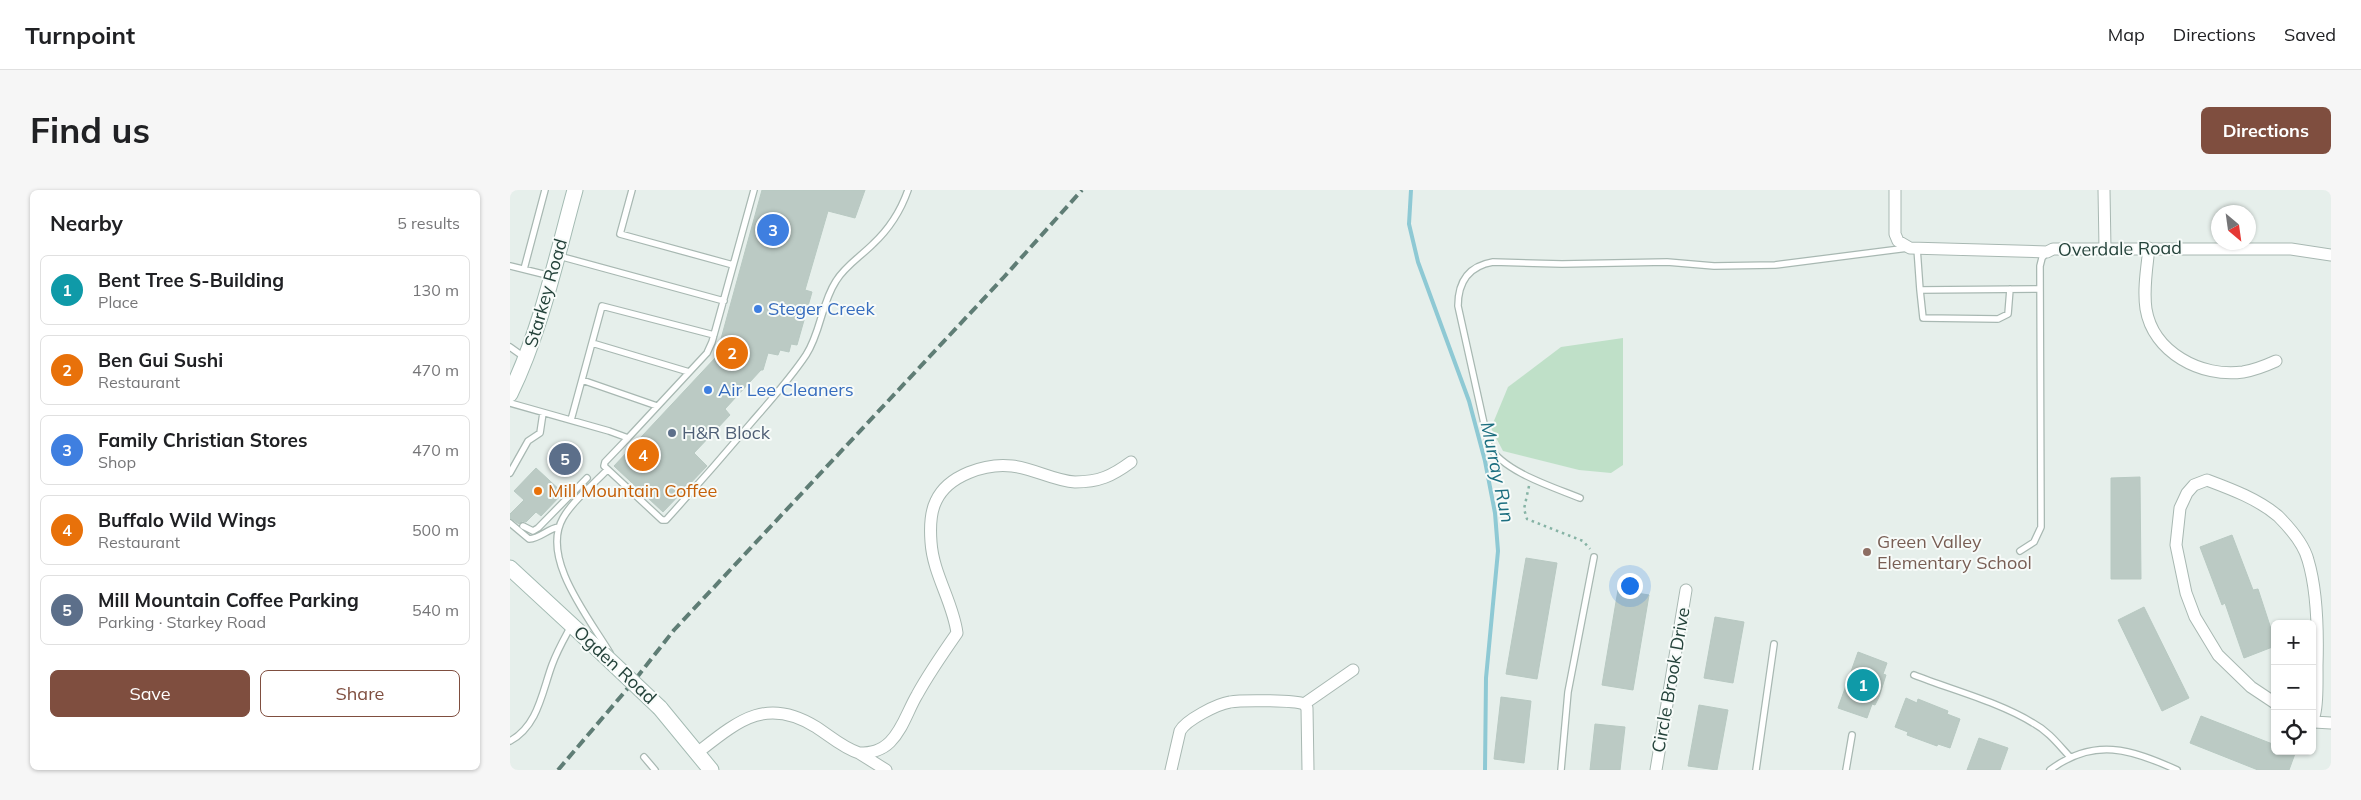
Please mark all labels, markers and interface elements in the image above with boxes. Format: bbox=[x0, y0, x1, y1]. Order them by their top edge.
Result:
text: Turnpoint bbox=[25, 20, 135, 50]
text: Map bbox=[2108, 23, 2145, 46]
text: Directions bbox=[2173, 23, 2256, 46]
text: Saved bbox=[2284, 23, 2336, 46]
button: Directions bbox=[2201, 107, 2331, 154]
text: Find us bbox=[30, 108, 150, 152]
north arrow bbox=[2211, 205, 2256, 250]
text: Nearby bbox=[50, 210, 123, 236]
pin: 3 bbox=[757, 211, 789, 249]
text: 5 results bbox=[397, 213, 460, 233]
street label: Starkey Road bbox=[519, 236, 572, 350]
street label: Overdale Road bbox=[2058, 236, 2182, 261]
text: Bent Tree S-Building bbox=[98, 268, 284, 292]
text: 1 bbox=[62, 280, 72, 300]
text: 130 m bbox=[412, 280, 459, 300]
text: Place bbox=[98, 292, 138, 312]
place label: Steger Creek bbox=[768, 297, 875, 320]
marker: Steger Creek bbox=[752, 303, 764, 315]
pin: 2 bbox=[716, 334, 748, 372]
text: Ben Gui Sushi bbox=[98, 348, 223, 372]
text: 2 bbox=[62, 360, 72, 380]
text: 470 m bbox=[412, 360, 459, 380]
text: Restaurant bbox=[98, 372, 180, 392]
place label: Air Lee Cleaners bbox=[718, 378, 854, 401]
marker: Air Lee Cleaners bbox=[702, 384, 714, 396]
water label: Murray Run bbox=[1476, 419, 1520, 525]
place label: H&R Block bbox=[682, 421, 771, 444]
marker: H&R Block bbox=[666, 427, 678, 439]
text: Family Christian Stores bbox=[98, 428, 307, 452]
pin: 4 bbox=[627, 436, 659, 474]
text: 3 bbox=[62, 440, 72, 460]
text: 470 m bbox=[412, 440, 459, 460]
pin: 5 bbox=[549, 440, 581, 478]
text: Shop bbox=[98, 452, 136, 472]
place label: Mill Mountain Coffee bbox=[548, 479, 717, 502]
marker: Mill Mountain Coffee bbox=[532, 485, 544, 497]
text: Buffalo Wild Wings bbox=[98, 508, 276, 532]
text: 4 bbox=[62, 520, 72, 540]
text: 500 m bbox=[412, 520, 459, 540]
place label: Green Valley Elementary School bbox=[1877, 530, 2032, 574]
text: Restaurant bbox=[98, 532, 180, 552]
marker: Green Valley Elementary School bbox=[1861, 546, 1873, 558]
your location bbox=[1617, 573, 1643, 599]
text: Mill Mountain Coffee Parking bbox=[98, 588, 359, 612]
text: 5 bbox=[62, 600, 72, 620]
text: 540 m bbox=[412, 600, 459, 620]
street label: Circle Brook Drive bbox=[1646, 605, 1695, 754]
text: Parking · Starkey Road bbox=[98, 612, 266, 632]
map controls bbox=[2271, 620, 2316, 755]
button: + bbox=[2271, 620, 2316, 665]
street label: Ogden Road bbox=[569, 621, 661, 709]
button: − bbox=[2271, 665, 2316, 710]
pin: 1 bbox=[1847, 666, 1879, 704]
button: Save bbox=[50, 670, 250, 717]
button: Share bbox=[260, 670, 460, 717]
button: locate bbox=[2271, 710, 2316, 755]

